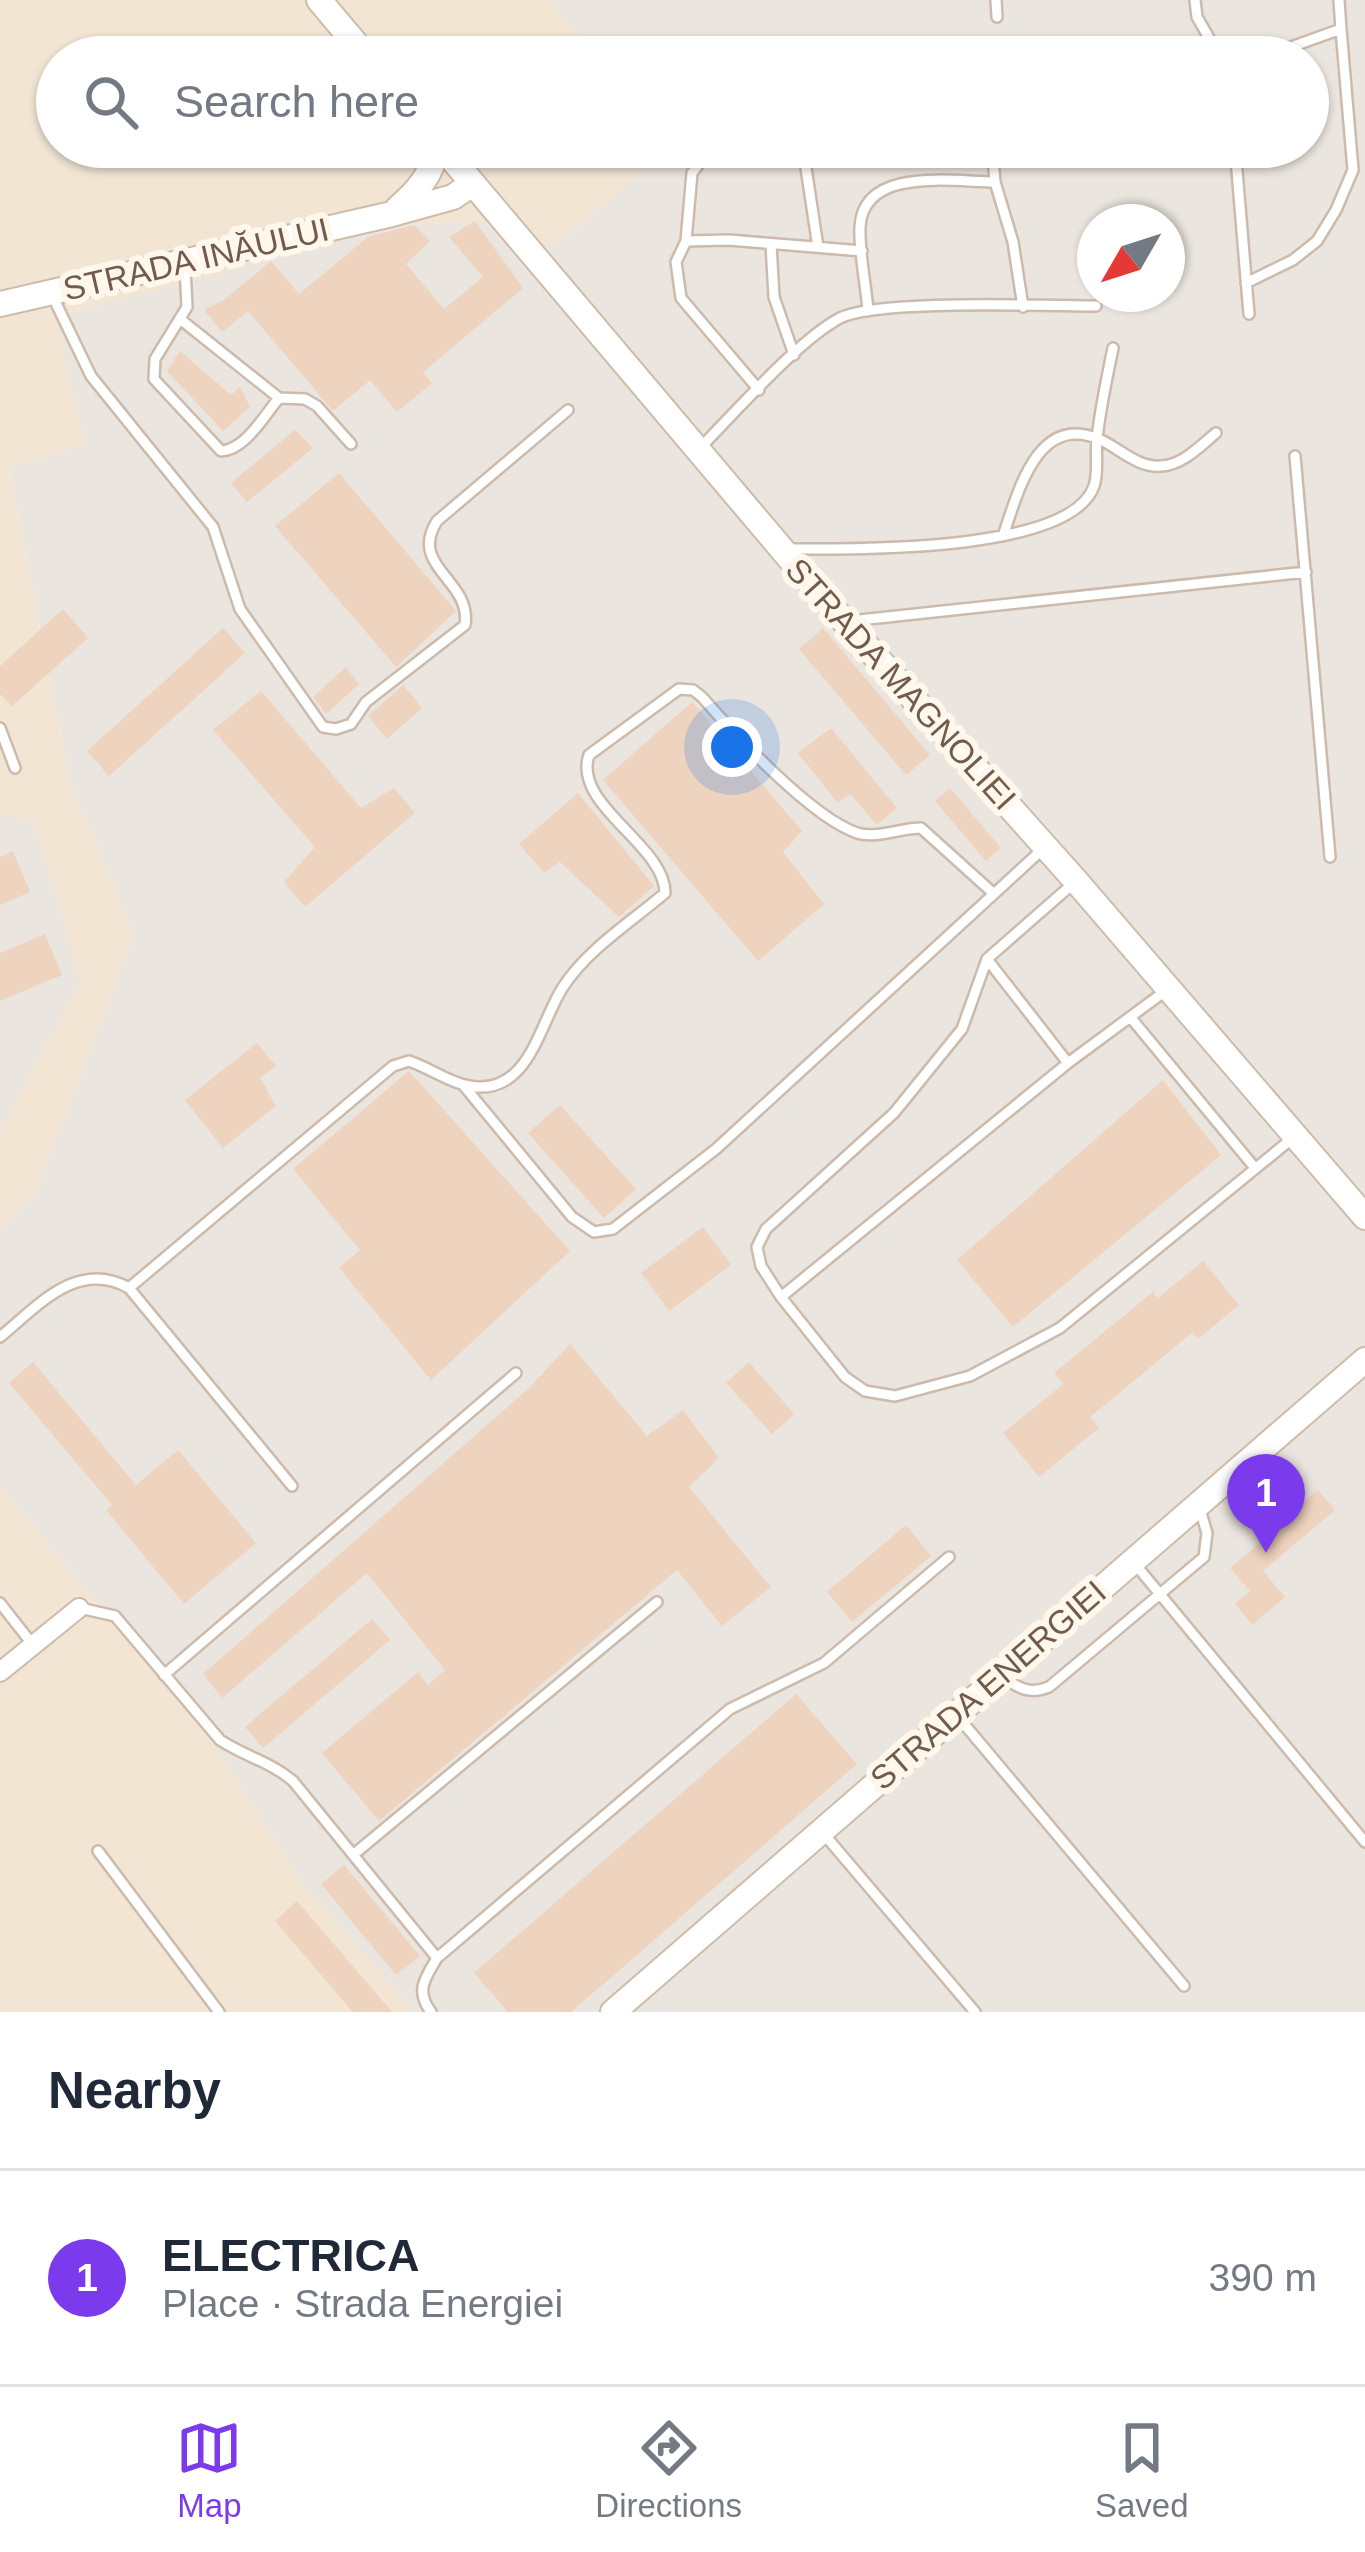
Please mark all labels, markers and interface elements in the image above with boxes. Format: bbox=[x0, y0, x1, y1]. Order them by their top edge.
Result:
search box bbox=[36, 36, 1329, 168]
icon: search bbox=[78, 69, 144, 135]
text: Search here bbox=[174, 76, 419, 127]
north arrow bbox=[1077, 204, 1185, 312]
street label: STRADA INĂULUI bbox=[60, 210, 332, 308]
street label: STRADA MAGNOLIEI bbox=[779, 551, 1023, 817]
your location bbox=[702, 717, 762, 777]
pin: 1 bbox=[1227, 1454, 1305, 1553]
street label: STRADA ENERGIEI bbox=[863, 1573, 1113, 1797]
text: Nearby bbox=[48, 2062, 221, 2119]
text: ELECTRICA bbox=[162, 2230, 420, 2281]
text: 1 bbox=[76, 2256, 98, 2299]
text: 390 m bbox=[1209, 2256, 1317, 2299]
text: Place · Strada Energiei bbox=[162, 2282, 563, 2325]
tab: Map bbox=[176, 2415, 242, 2525]
tab: Directions bbox=[595, 2415, 742, 2525]
tab: Saved bbox=[1095, 2415, 1189, 2525]

